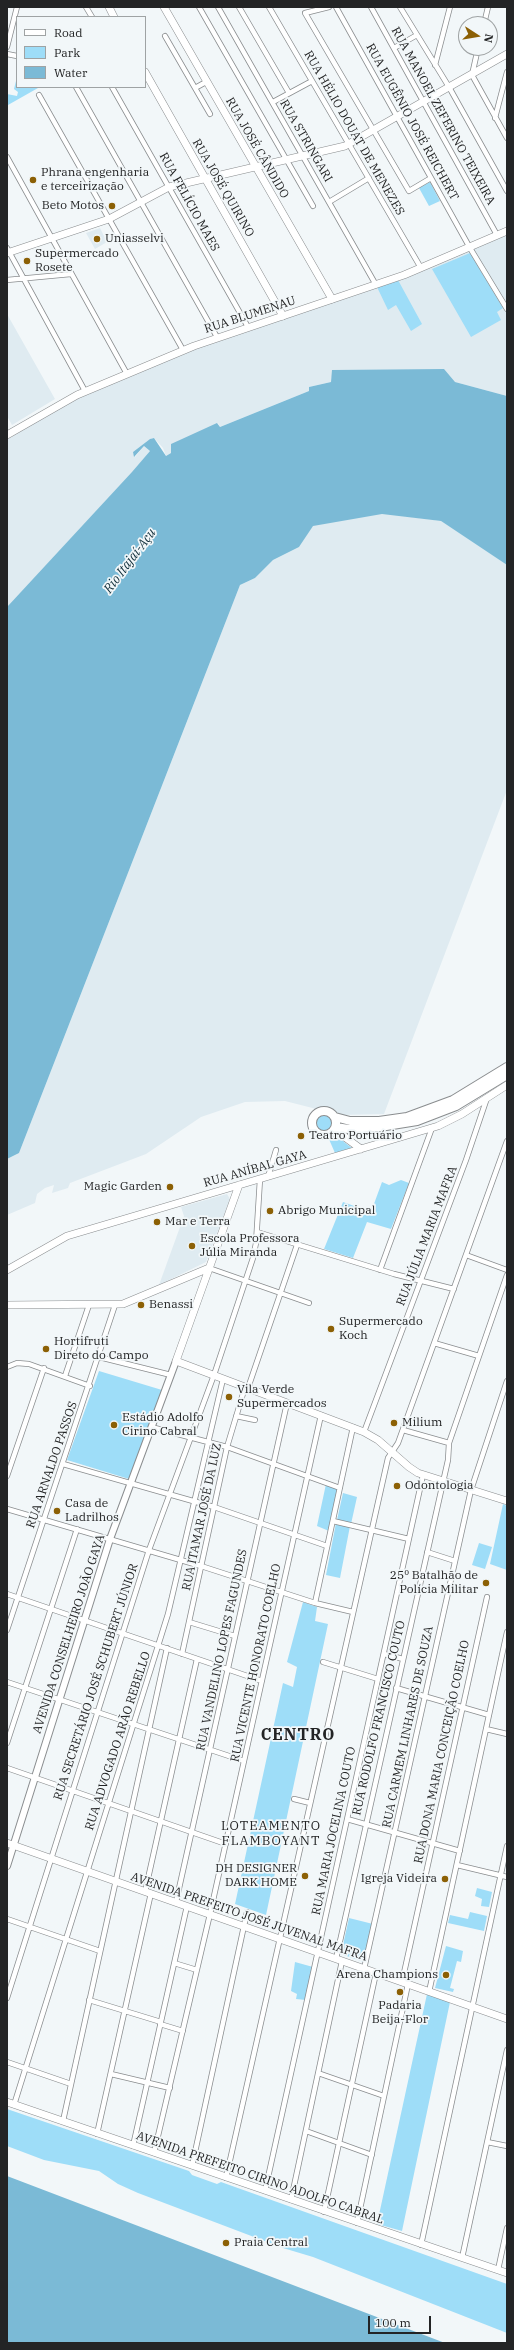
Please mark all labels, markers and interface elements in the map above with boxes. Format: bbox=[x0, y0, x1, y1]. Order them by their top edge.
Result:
legend bbox=[16, 16, 146, 88]
north arrow bbox=[458, 16, 498, 56]
text: Road bbox=[54, 25, 83, 40]
street label: RUA MANOEL ZEFERINO TEIXEIRA bbox=[388, 25, 498, 207]
street label: RUA EUGÊNIO JOSÉ REICHERT bbox=[363, 41, 461, 203]
text: Park bbox=[54, 45, 80, 60]
street label: RUA HÉLIO DOUAT DE MENEZES bbox=[301, 48, 407, 218]
text: Water bbox=[54, 65, 87, 80]
street label: RUA JOSÉ CÂNDIDO bbox=[222, 95, 292, 201]
street label: RUA STRINGARI bbox=[277, 97, 335, 185]
street label: RUA JOSÉ QUIRINO bbox=[189, 136, 257, 240]
street label: RUA FELÍCIO MAES bbox=[156, 150, 222, 254]
place label: Phrana engenharia e terceirização bbox=[41, 166, 149, 194]
marker: Phrana engenharia e terceirização bbox=[28, 175, 38, 185]
place label: Beto Motos bbox=[42, 199, 104, 213]
marker: Beto Motos bbox=[107, 201, 117, 211]
place label: Uniasselvi bbox=[105, 232, 164, 246]
marker: Uniasselvi bbox=[92, 234, 102, 244]
place label: Supermercado Rosete bbox=[35, 247, 119, 275]
marker: Supermercado Rosete bbox=[22, 256, 32, 266]
street label: RUA BLUMENAU bbox=[203, 293, 297, 337]
water label: Rio Itajaí-Açu bbox=[101, 526, 159, 596]
place label: Teatro Portuário bbox=[309, 1129, 402, 1143]
marker: Teatro Portuário bbox=[296, 1131, 306, 1141]
street label: RUA ANÍBAL GAYA bbox=[202, 1147, 308, 1191]
street label: RUA JÚLIA MARIA MAFRA bbox=[394, 1164, 460, 1308]
place label: Magic Garden bbox=[84, 1180, 162, 1194]
marker: Magic Garden bbox=[165, 1182, 175, 1192]
place label: Abrigo Municipal bbox=[278, 1204, 375, 1218]
marker: Abrigo Municipal bbox=[265, 1206, 275, 1216]
place label: Mar e Terra bbox=[165, 1215, 230, 1229]
marker: Mar e Terra bbox=[152, 1217, 162, 1227]
place label: Escola Professora Júlia Miranda bbox=[200, 1232, 299, 1260]
marker: Escola Professora Júlia Miranda bbox=[187, 1241, 197, 1251]
place label: Benassi bbox=[149, 1298, 193, 1312]
marker: Benassi bbox=[136, 1300, 146, 1310]
place label: Supermercado Koch bbox=[339, 1315, 423, 1343]
marker: Supermercado Koch bbox=[326, 1324, 336, 1334]
place label: Hortifruti Direto do Campo bbox=[54, 1335, 149, 1363]
marker: Hortifruti Direto do Campo bbox=[41, 1344, 51, 1354]
place label: Vila Verde Supermercados bbox=[237, 1383, 327, 1411]
marker: Vila Verde Supermercados bbox=[224, 1392, 234, 1402]
street label: RUA ARNALDO PASSOS bbox=[24, 1400, 80, 1530]
place label: Estádio Adolfo Cirino Cabral bbox=[122, 1411, 204, 1439]
place label: Milium bbox=[402, 1416, 442, 1430]
marker: Milium bbox=[389, 1418, 399, 1428]
marker: Estádio Adolfo Cirino Cabral bbox=[109, 1420, 119, 1430]
street label: RUA ITAMAR JOSÉ DA LUZ bbox=[179, 1442, 225, 1592]
place label: Odontologia bbox=[405, 1479, 474, 1493]
marker: Odontologia bbox=[392, 1481, 402, 1491]
place label: Casa de Ladrilhos bbox=[65, 1497, 119, 1525]
marker: Casa de Ladrilhos bbox=[52, 1506, 62, 1516]
street label: AVENIDA CONSELHEIRO JOÃO GAYA bbox=[30, 1533, 108, 1735]
street label: RUA VANDELINO LOPES FAGUNDES bbox=[194, 1548, 250, 1752]
street label: RUA SECRETÁRIO JOSÉ SCHUBERT JÚNIOR bbox=[51, 1562, 141, 1802]
street label: RUA VICENTE HONORATO COELHO bbox=[228, 1562, 284, 1764]
place label: 25º Batalhão de Polícia Militar bbox=[390, 1569, 478, 1597]
marker: 25º Batalhão de Polícia Militar bbox=[481, 1578, 491, 1588]
street label: RUA RODOLFO FRANCISCO COUTO bbox=[350, 1619, 408, 1817]
street label: RUA CARMEM LINHARES DE SOUZA bbox=[380, 1625, 436, 1829]
street label: RUA DONA MARIA CONCEIÇÃO COELHO bbox=[411, 1639, 473, 1865]
street label: RUA ADVOGADO ARÃO REBELLO bbox=[82, 1650, 154, 1832]
district label: CENTRO bbox=[261, 1725, 335, 1745]
street label: RUA MARIA JOCELINA COUTO bbox=[309, 1745, 359, 1917]
district label: LOTEAMENTO FLAMBOYANT bbox=[221, 1818, 321, 1849]
place label: DH DESIGNER DARK HOME bbox=[215, 1862, 297, 1890]
street label: AVENIDA PREFEITO JOSÉ JUVENAL MAFRA bbox=[129, 1870, 369, 1964]
marker: DH DESIGNER DARK HOME bbox=[300, 1871, 310, 1881]
place label: Igreja Videira bbox=[361, 1872, 437, 1886]
marker: Igreja Videira bbox=[440, 1874, 450, 1884]
place label: Arena Champions bbox=[336, 1968, 438, 1982]
marker: Arena Champions bbox=[441, 1970, 451, 1980]
marker: Padaria Beija-Flor bbox=[395, 1987, 405, 1997]
place label: Padaria Beija-Flor bbox=[372, 1999, 428, 2027]
street label: AVENIDA PREFEITO CIRINO ADOLFO CABRAL bbox=[134, 2129, 386, 2227]
place label: Praia Central bbox=[234, 2236, 308, 2250]
marker: Praia Central bbox=[221, 2238, 231, 2248]
scale bar bbox=[370, 2308, 433, 2334]
text: 100 m bbox=[375, 2315, 411, 2330]

